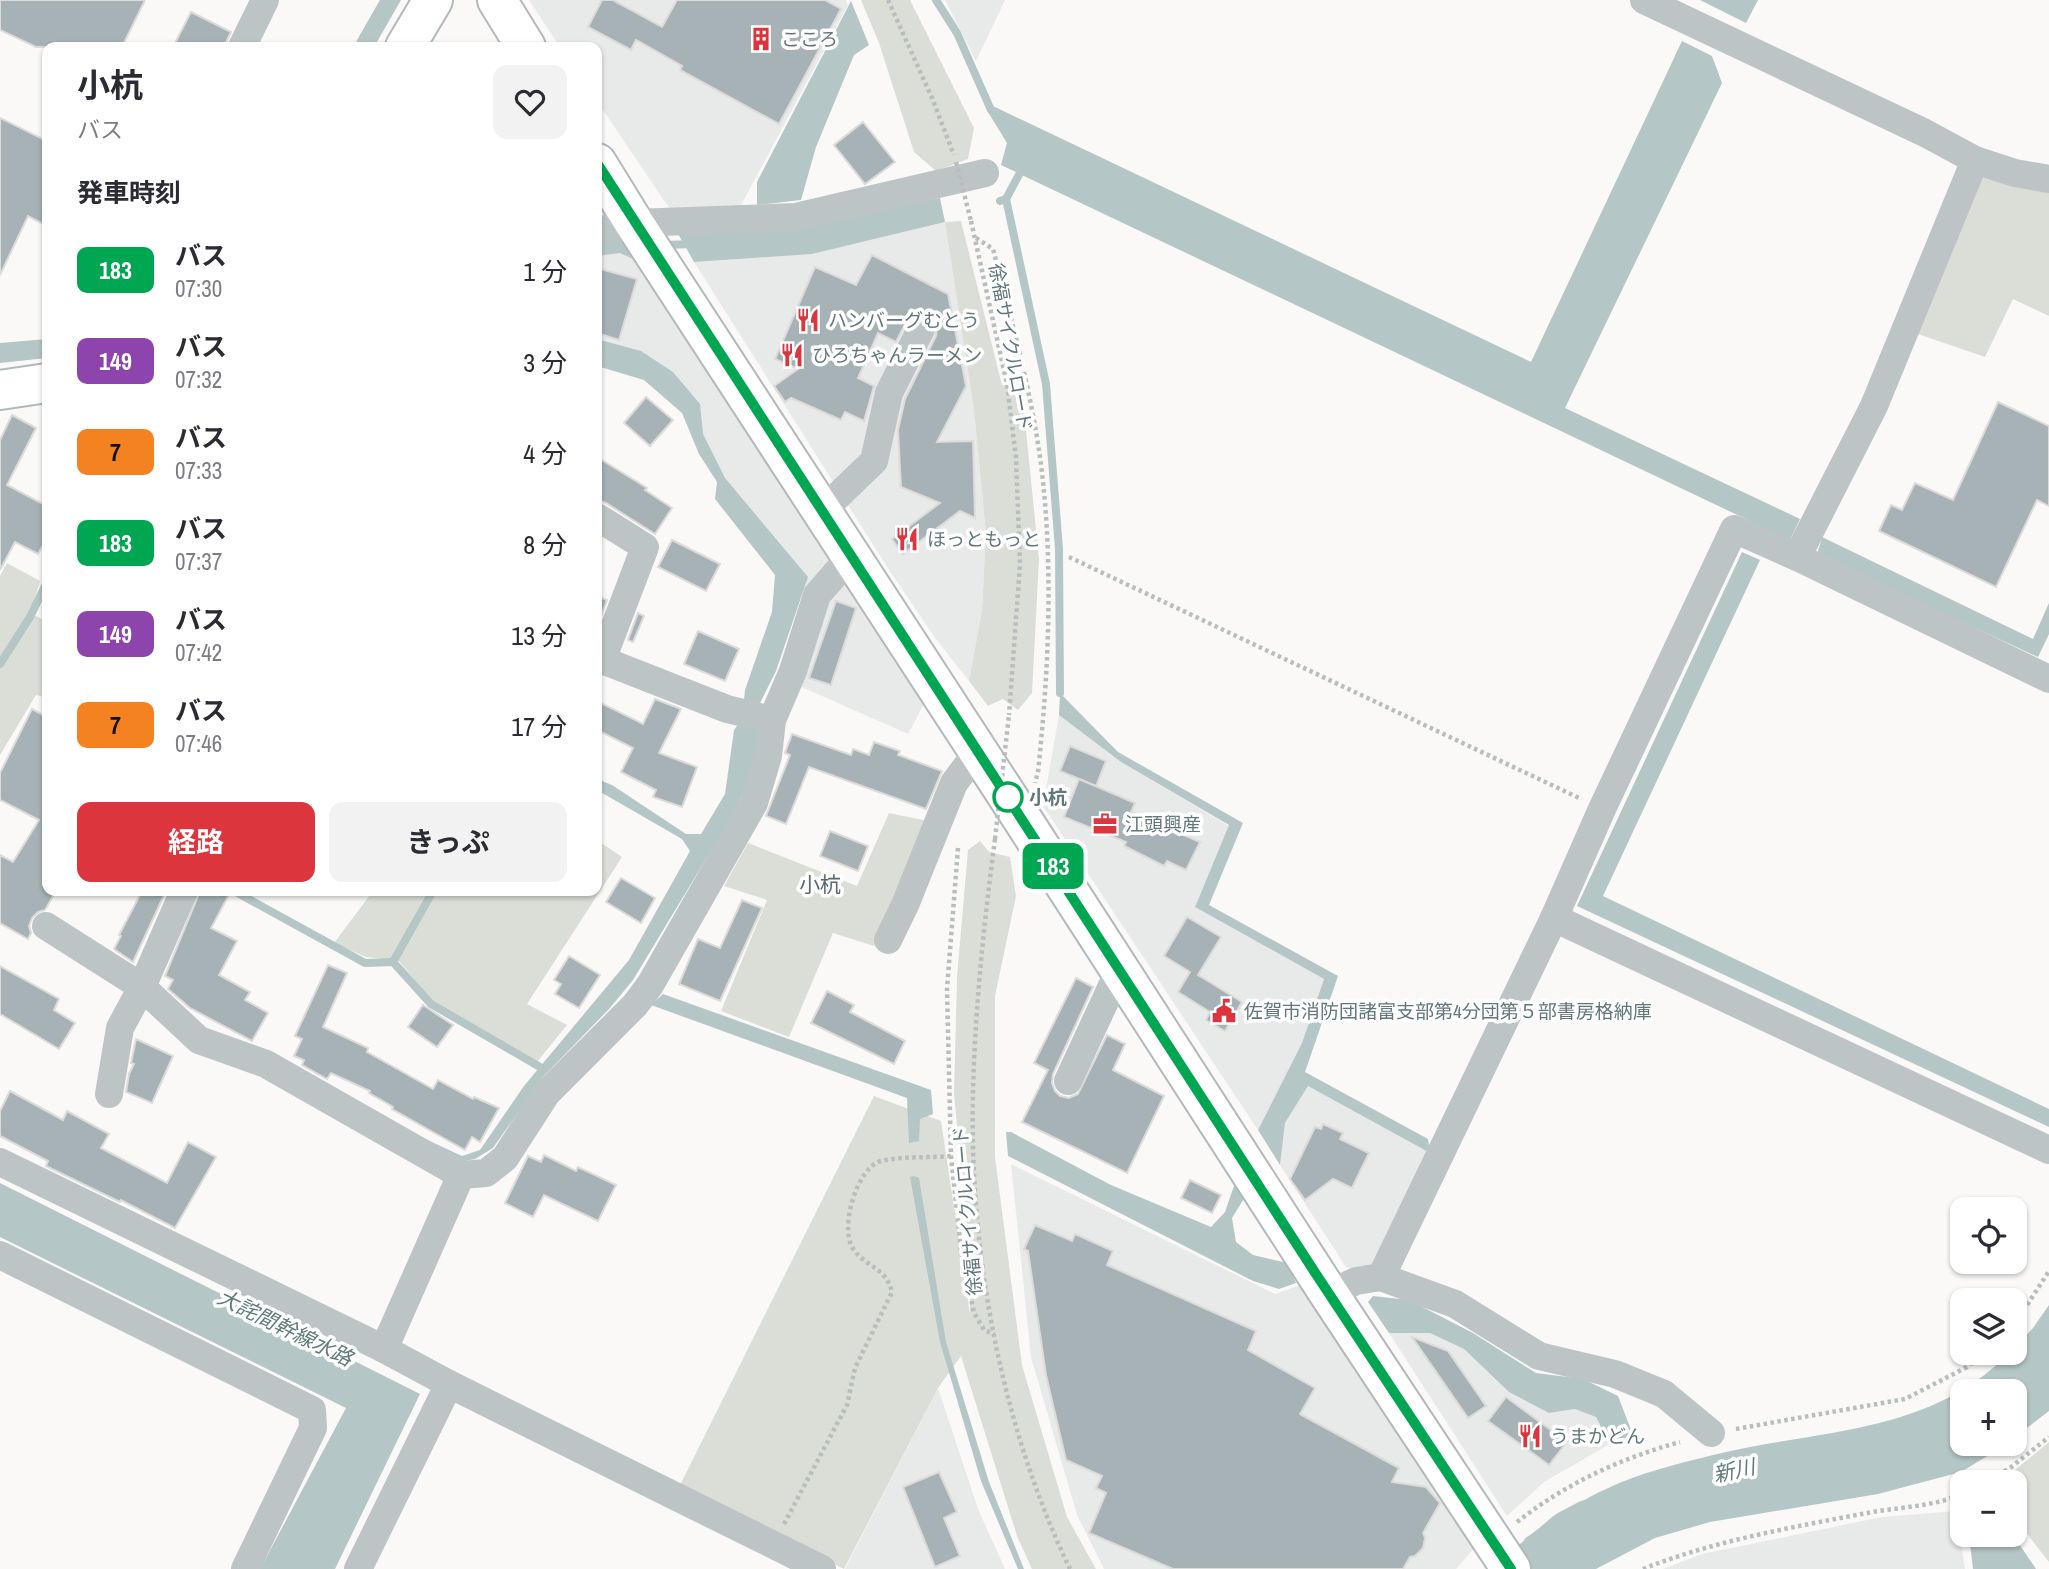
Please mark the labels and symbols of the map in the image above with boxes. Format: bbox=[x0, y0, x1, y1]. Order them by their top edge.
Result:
building icon: こころ bbox=[747, 25, 775, 53]
place label: こころ bbox=[781, 26, 838, 52]
street label: 徐福サイクルロード bbox=[983, 261, 1039, 433]
restaurant icon: ハンバーグむとう bbox=[794, 306, 822, 334]
place label: ハンバーグむとう bbox=[828, 307, 980, 333]
restaurant icon: ひろちゃんラーメン bbox=[778, 341, 806, 369]
place label: ひろちゃんラーメン bbox=[812, 342, 982, 368]
restaurant icon: ほっともっと bbox=[893, 525, 921, 553]
place label: ほっともっと bbox=[927, 526, 1041, 552]
marker: 小杭 bbox=[993, 782, 1023, 812]
place label: 小杭 bbox=[1029, 784, 1067, 810]
office icon: 江頭興産 bbox=[1091, 810, 1119, 838]
place label: 江頭興産 bbox=[1125, 811, 1201, 837]
line badge: 183 bbox=[1013, 843, 1093, 889]
district label: 小杭 bbox=[799, 870, 841, 899]
public building icon: 佐賀市消防団諸富支部第4分団第５部書房格納庫 bbox=[1210, 997, 1238, 1025]
place label: 佐賀市消防団諸富支部第4分団第５部書房格納庫 bbox=[1244, 998, 1652, 1024]
street label: 徐福サイクルロード bbox=[947, 1125, 987, 1297]
water label: 大詫間幹線水路 bbox=[213, 1282, 359, 1374]
restaurant icon: うまかどん bbox=[1516, 1422, 1544, 1450]
place label: うまかどん bbox=[1550, 1423, 1645, 1449]
water label: 新川 bbox=[1710, 1452, 1759, 1489]

